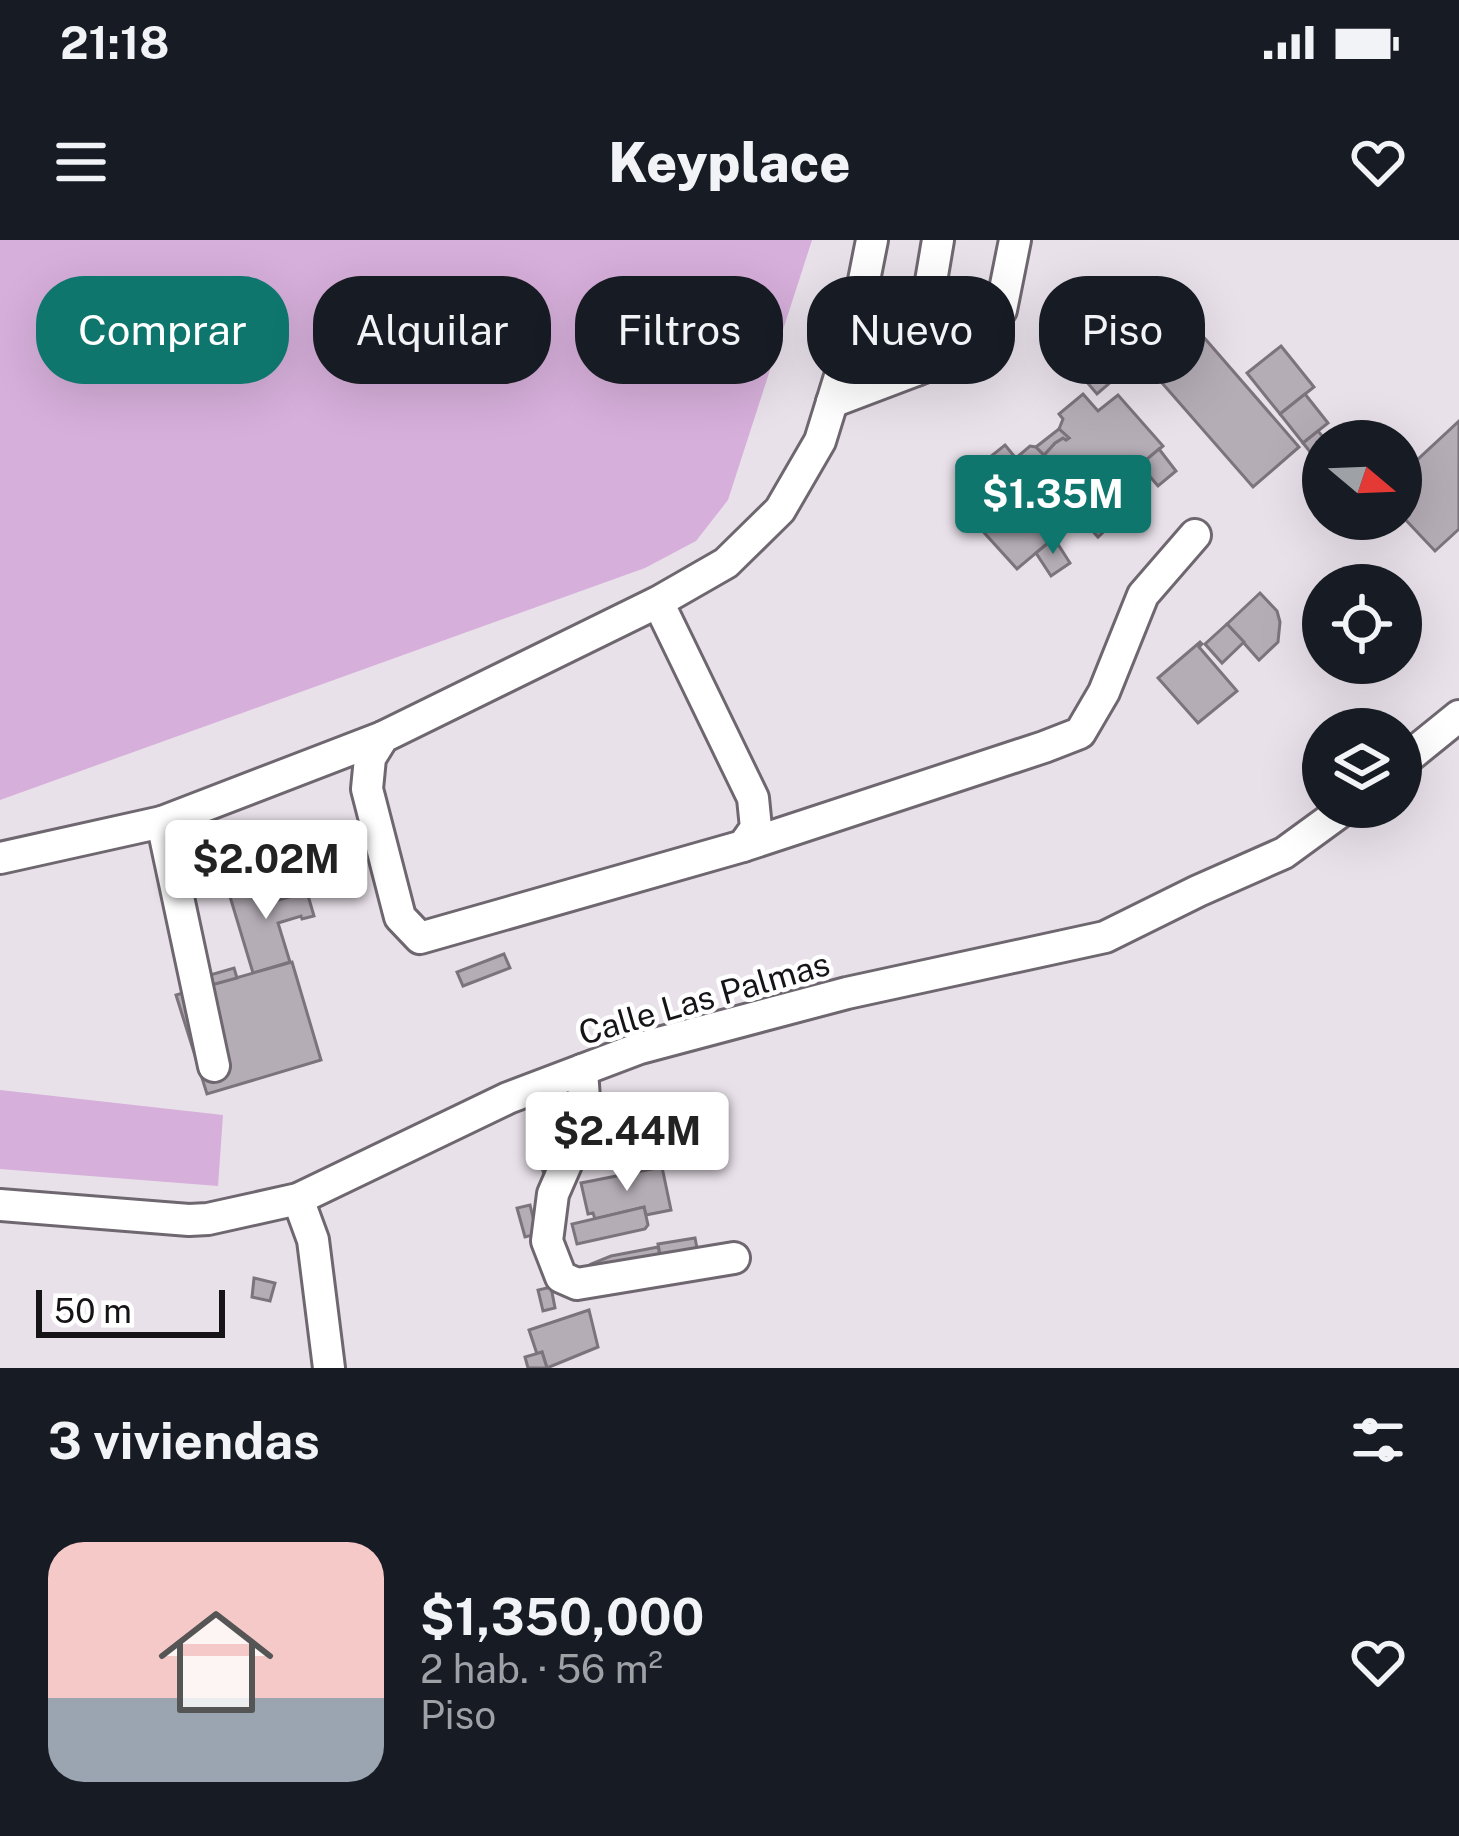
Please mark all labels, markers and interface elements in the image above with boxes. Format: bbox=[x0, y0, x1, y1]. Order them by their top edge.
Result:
text: 21:18 bbox=[60, 16, 169, 69]
icon: menu bbox=[48, 129, 114, 195]
icon: heart bbox=[1345, 129, 1411, 195]
text: Keyplace bbox=[608, 131, 851, 194]
chip: Comprar bbox=[36, 276, 289, 384]
chip: Alquilar bbox=[313, 276, 551, 384]
chip: Filtros bbox=[575, 276, 783, 384]
chip: Nuevo bbox=[807, 276, 1015, 384]
chip: Piso bbox=[1039, 276, 1205, 384]
north arrow bbox=[1302, 420, 1422, 540]
map controls bbox=[1302, 420, 1422, 828]
pin: $1.35M bbox=[955, 455, 1151, 557]
text: $1.35M bbox=[982, 471, 1124, 517]
button: locate bbox=[1302, 564, 1422, 684]
button: layers bbox=[1302, 708, 1422, 828]
pin: $2.02M bbox=[168, 820, 364, 922]
text: $2.02M bbox=[192, 836, 340, 882]
street label: Calle Las Palmas bbox=[574, 944, 834, 1052]
pin: $2.44M bbox=[529, 1092, 725, 1194]
text: $2.44M bbox=[553, 1108, 701, 1154]
scale bar bbox=[36, 1284, 225, 1337]
text: 50 m bbox=[54, 1292, 132, 1330]
icon: filters bbox=[1345, 1407, 1411, 1473]
text: 3 viviendas bbox=[48, 1411, 320, 1470]
text: $1,350,000 bbox=[420, 1587, 704, 1646]
icon: home bbox=[144, 1590, 288, 1734]
icon: heart bbox=[1345, 1629, 1411, 1695]
text: 2 hab. · 56 m² bbox=[420, 1646, 663, 1692]
text: Piso bbox=[420, 1692, 496, 1738]

